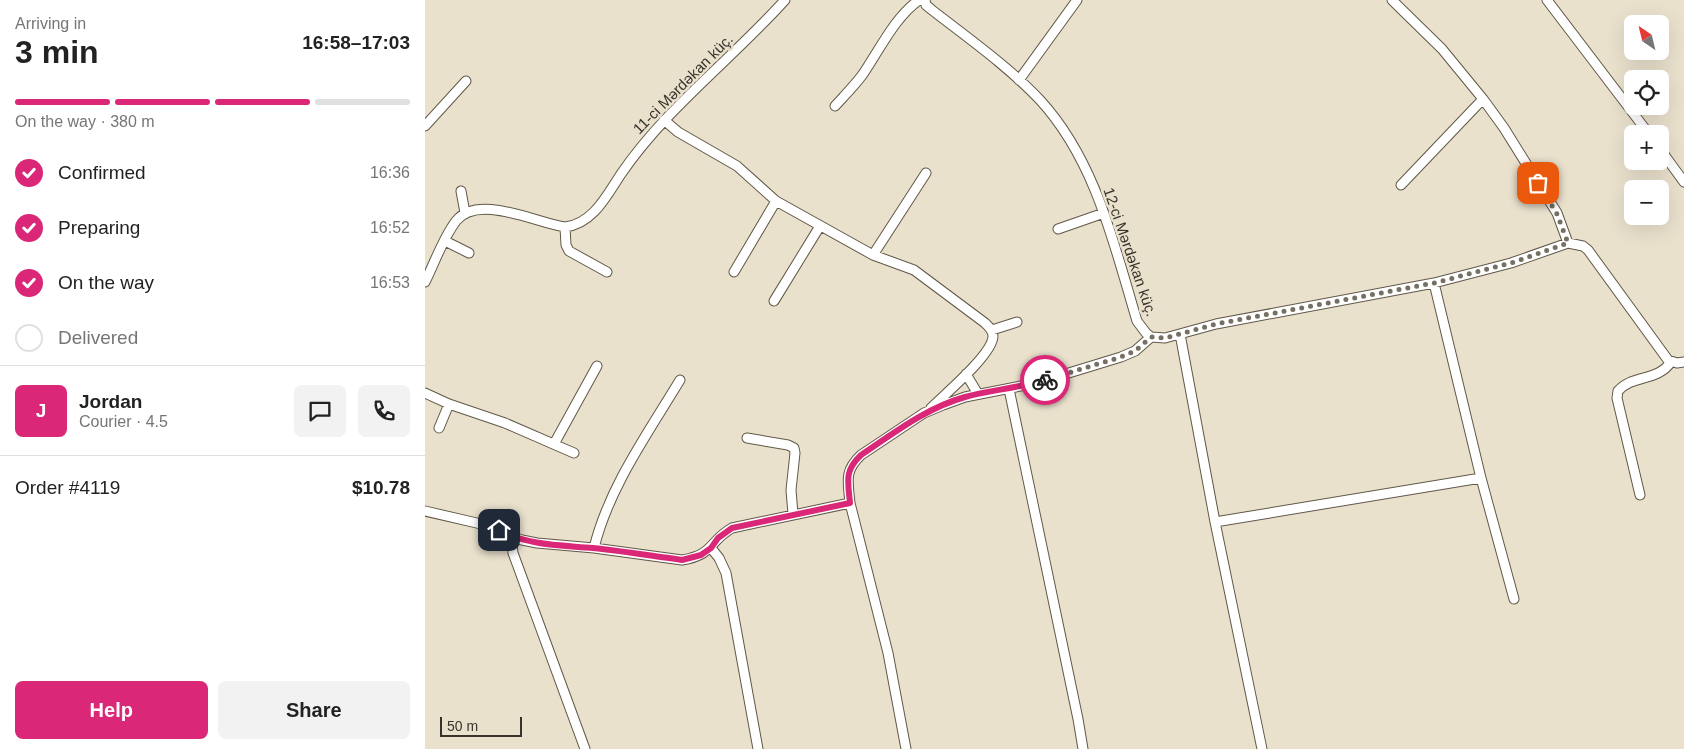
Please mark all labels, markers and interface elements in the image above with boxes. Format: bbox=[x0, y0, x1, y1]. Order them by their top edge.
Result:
text: Arriving in bbox=[15, 15, 86, 32]
north arrow bbox=[1624, 15, 1669, 60]
map controls bbox=[1624, 15, 1669, 225]
street label: 11-ci Mərdəkan küç. bbox=[629, 30, 736, 137]
text: 16:58–17:03 bbox=[302, 32, 410, 53]
text: 3 min bbox=[15, 34, 99, 70]
button: locate bbox=[1624, 70, 1669, 115]
text: On the way · 380 m bbox=[15, 113, 155, 130]
button: + bbox=[1624, 125, 1669, 170]
icon: check bbox=[15, 159, 43, 187]
text: Confirmed bbox=[58, 162, 146, 183]
pin bbox=[1517, 162, 1559, 204]
text: 16:36 bbox=[370, 164, 410, 181]
icon: bag bbox=[1524, 169, 1552, 197]
button: − bbox=[1624, 180, 1669, 225]
street label: 12-ci Mərdəkan küç. bbox=[1100, 185, 1160, 318]
icon: check bbox=[15, 214, 43, 242]
text: Preparing bbox=[58, 217, 140, 238]
text: 16:52 bbox=[370, 219, 410, 236]
icon: check bbox=[15, 269, 43, 297]
text: On the way bbox=[58, 272, 154, 293]
text: 16:53 bbox=[370, 274, 410, 291]
text: Delivered bbox=[58, 327, 138, 348]
courier bbox=[1020, 355, 1070, 405]
icon: bike bbox=[1031, 366, 1059, 394]
button: chat bbox=[294, 385, 346, 437]
button: phone bbox=[358, 385, 410, 437]
text: Jordan bbox=[79, 391, 142, 412]
text: J bbox=[36, 400, 46, 421]
text: Courier · 4.5 bbox=[79, 413, 168, 430]
text: Order #4119 bbox=[15, 477, 120, 498]
text: $10.78 bbox=[352, 477, 410, 498]
pin bbox=[478, 509, 520, 551]
icon: home bbox=[485, 516, 513, 544]
button: Help bbox=[15, 681, 208, 739]
button: Share bbox=[218, 681, 410, 739]
scale bar bbox=[440, 714, 523, 737]
text: 50 m bbox=[447, 718, 478, 734]

